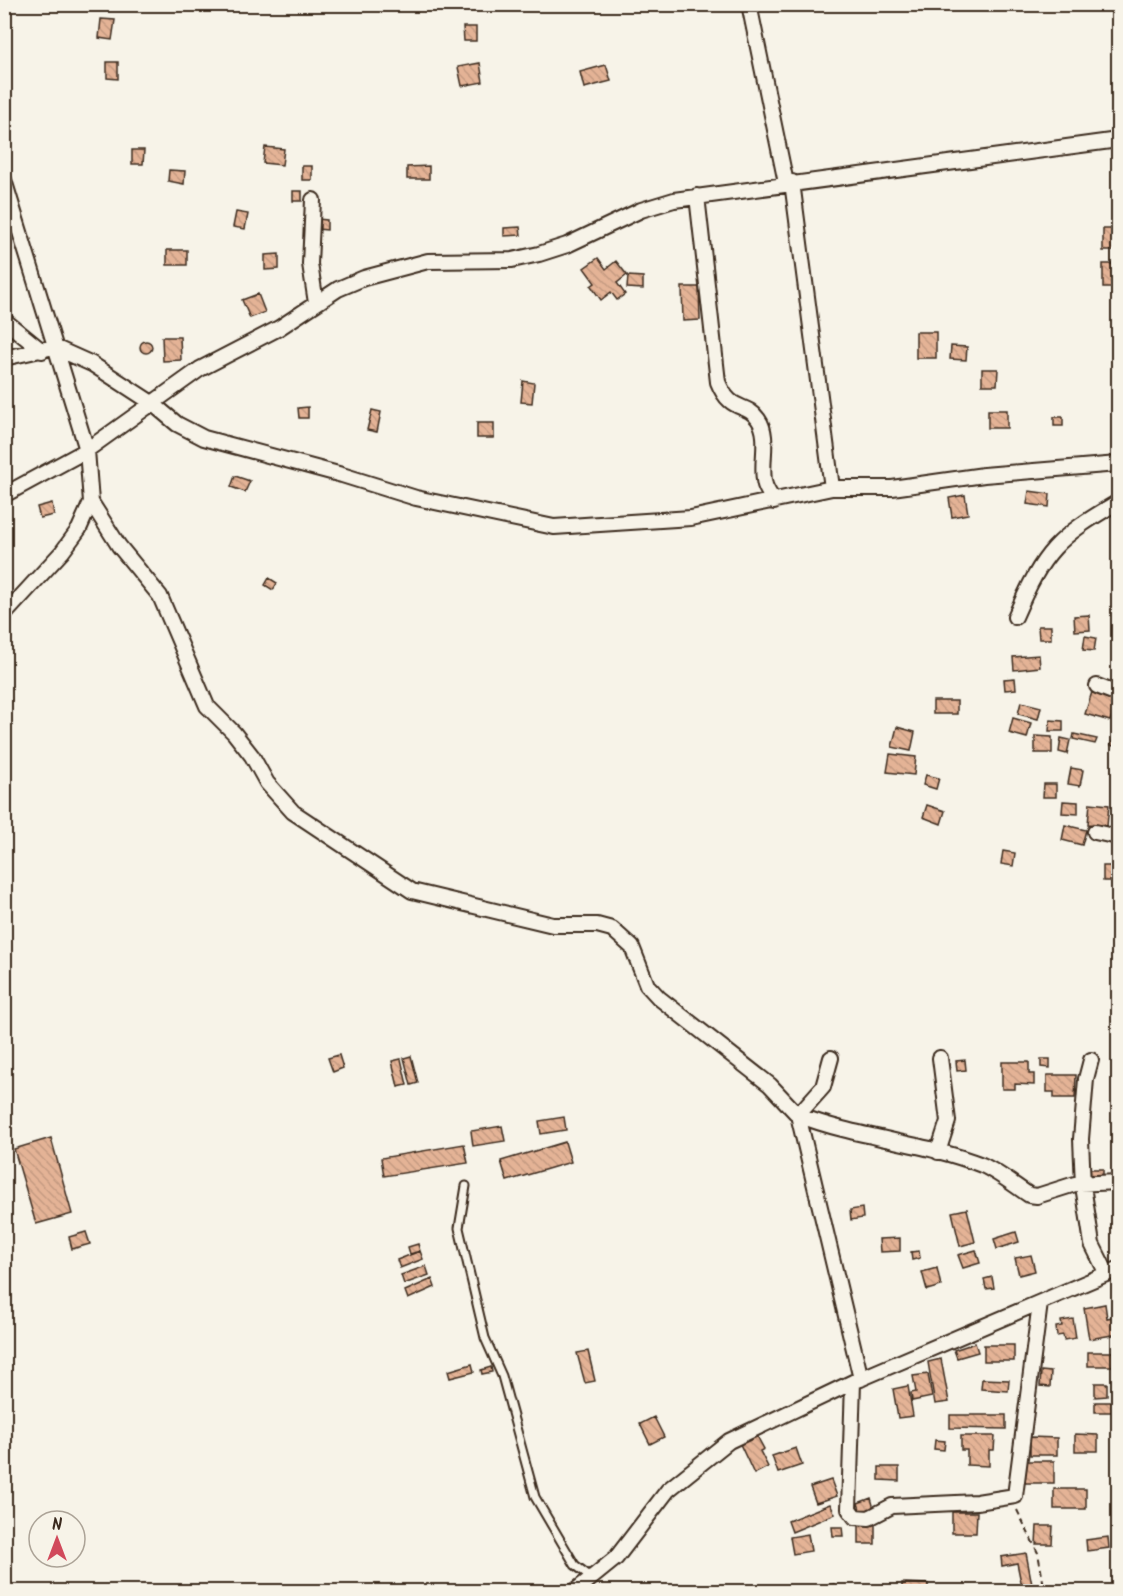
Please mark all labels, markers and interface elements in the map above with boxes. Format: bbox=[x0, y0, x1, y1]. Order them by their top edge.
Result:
north arrow bbox=[27, 1509, 87, 1569]
text: N bbox=[52, 1513, 62, 1538]

